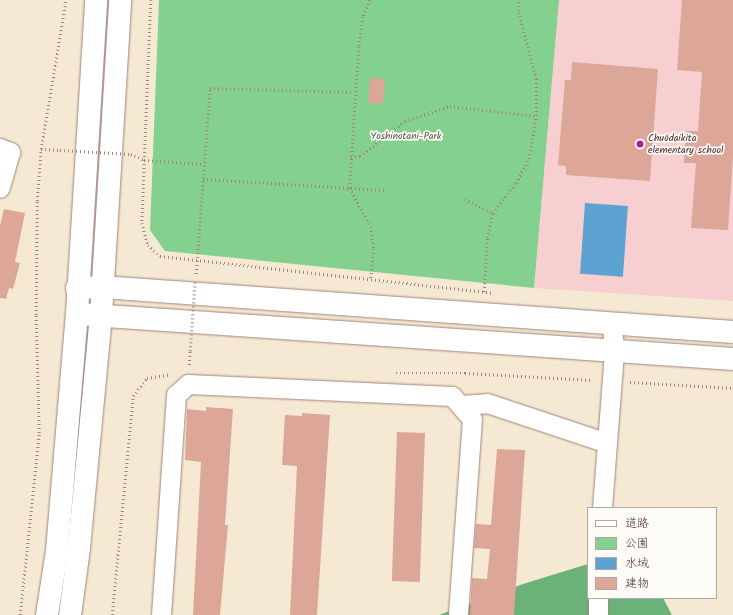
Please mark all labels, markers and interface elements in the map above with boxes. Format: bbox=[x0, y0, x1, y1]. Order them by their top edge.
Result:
park label: Yoshinotani-Park bbox=[370, 131, 442, 143]
place label: Chuōdaikita elementary school bbox=[648, 132, 723, 156]
marker: Chuōdaikita elementary school bbox=[635, 139, 645, 149]
legend bbox=[587, 507, 717, 599]
text: 道路 bbox=[625, 514, 649, 533]
text: 公園 bbox=[625, 534, 649, 553]
text: 水域 bbox=[625, 554, 649, 573]
text: 建物 bbox=[625, 574, 649, 593]

